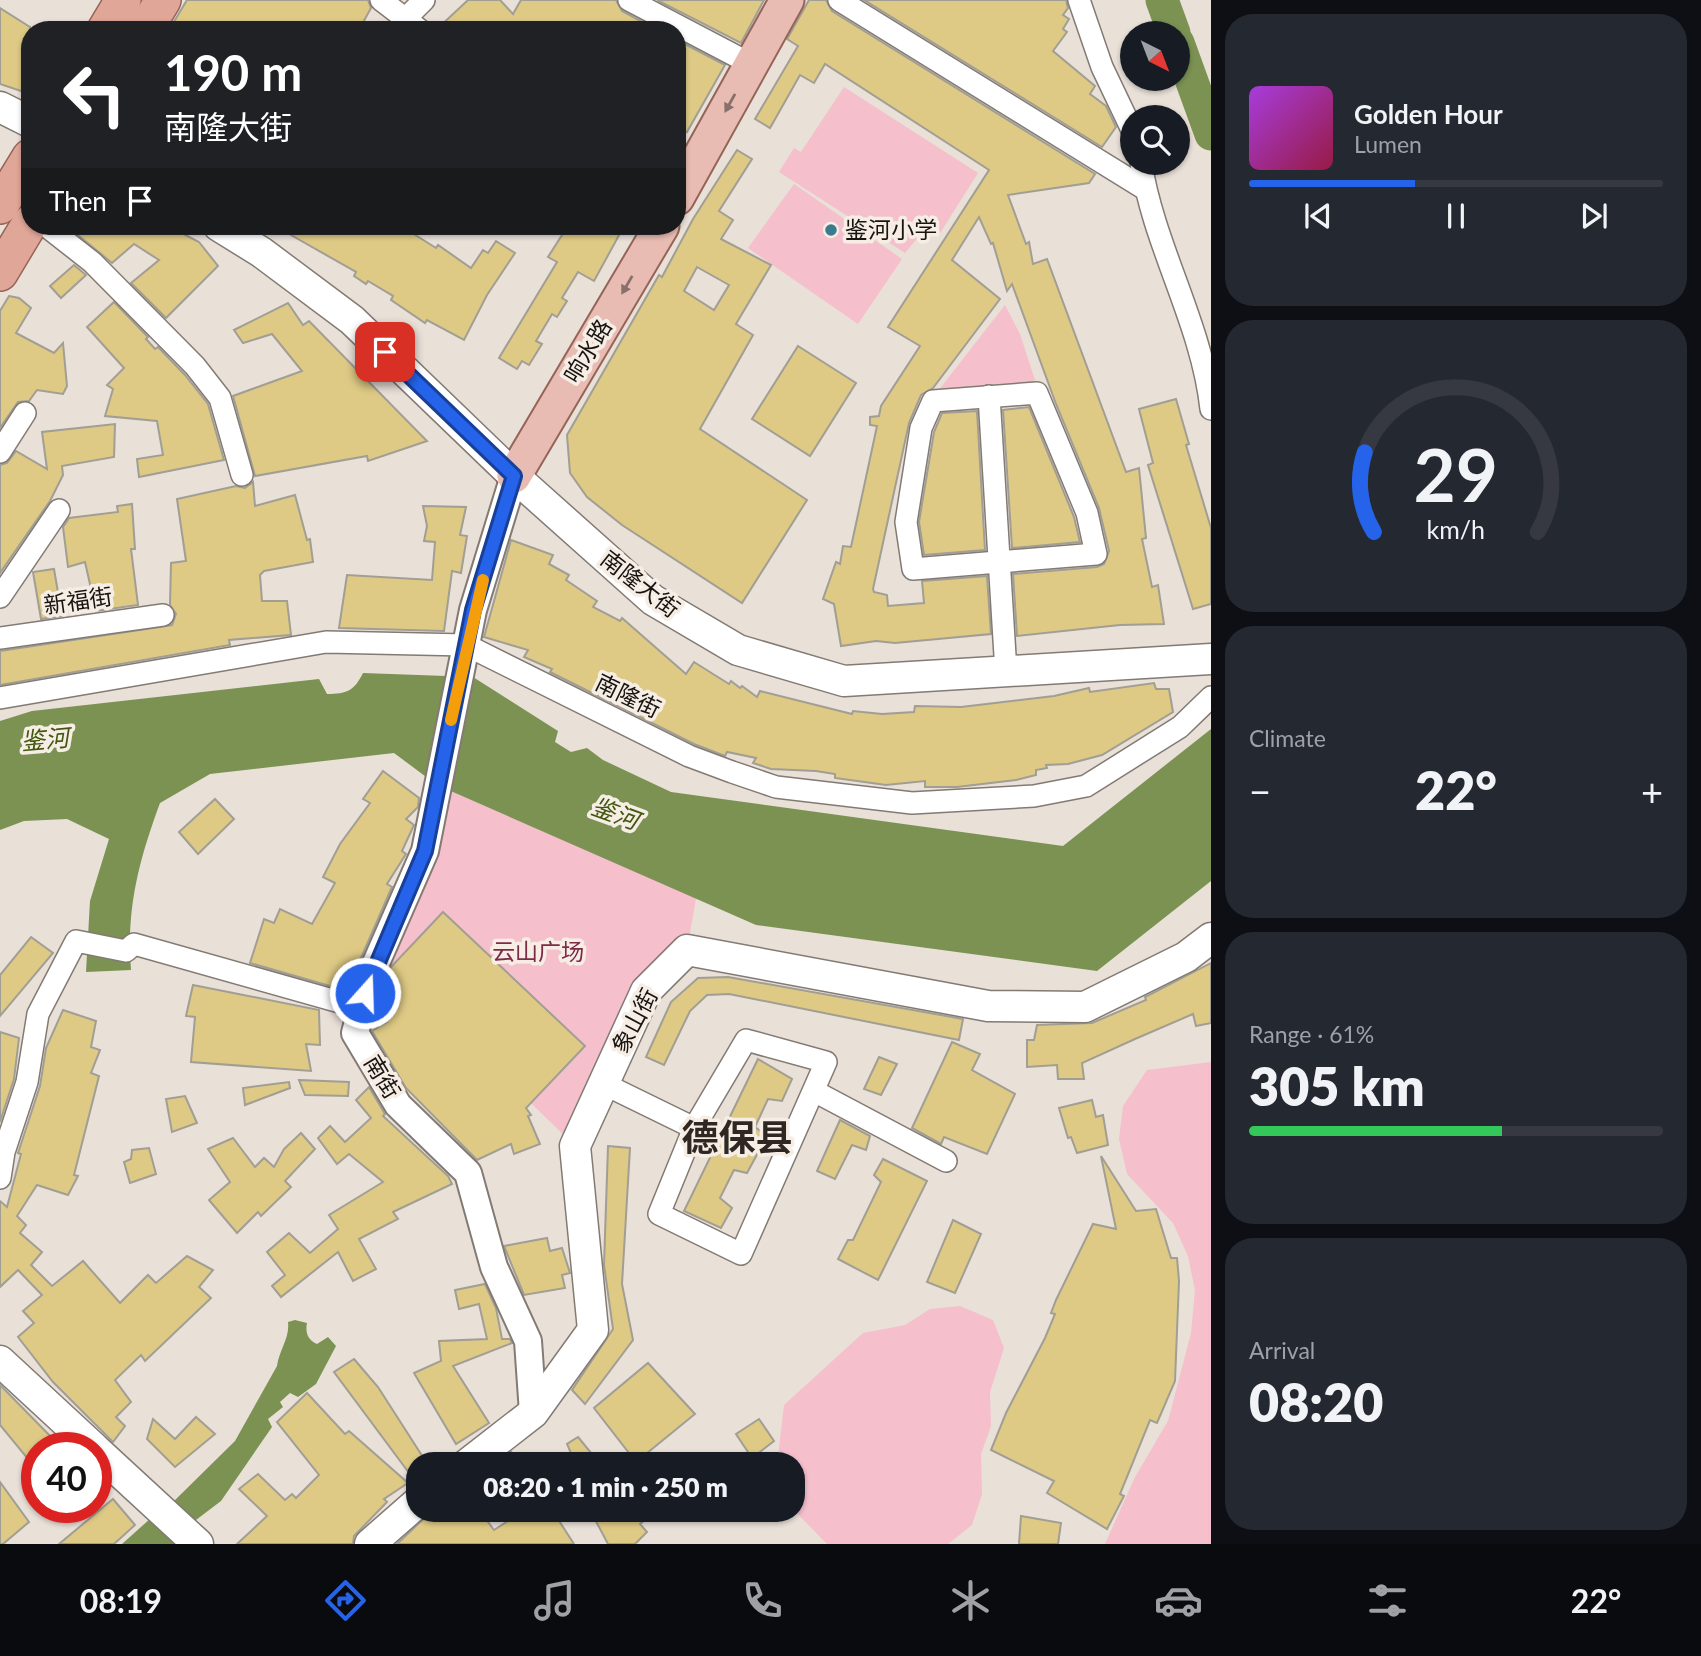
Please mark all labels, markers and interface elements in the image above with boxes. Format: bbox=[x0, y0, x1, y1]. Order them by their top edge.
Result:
north arrow bbox=[1120, 21, 1190, 91]
map controls bbox=[1120, 21, 1190, 175]
text: 190 m bbox=[164, 43, 302, 101]
icon: left bbox=[49, 49, 140, 140]
one-way arrow bbox=[724, 93, 736, 112]
text: Golden Hour bbox=[1354, 98, 1503, 130]
button: search bbox=[1120, 105, 1190, 175]
text: 南隆大街 bbox=[164, 107, 292, 146]
text: Lumen bbox=[1354, 130, 1422, 158]
icon: arrive bbox=[121, 182, 159, 220]
text: Then bbox=[49, 185, 107, 217]
icon: previous bbox=[1299, 197, 1337, 235]
icon: pause bbox=[1437, 197, 1475, 235]
icon: next bbox=[1575, 197, 1613, 235]
place label: 鉴河小学 bbox=[845, 215, 937, 243]
marker: 鉴河小学 bbox=[823, 222, 839, 238]
one-way arrow bbox=[621, 275, 633, 294]
street label: 响水路 bbox=[557, 314, 617, 387]
pin bbox=[355, 322, 415, 382]
icon: arrive bbox=[366, 333, 404, 371]
text: 29 bbox=[1414, 430, 1498, 518]
text: km/h bbox=[1427, 514, 1485, 544]
street label: 南隆大街 bbox=[596, 544, 685, 623]
street label: 新福街 bbox=[42, 581, 114, 619]
street label: 南隆街 bbox=[591, 667, 666, 723]
water label: 鉴河 bbox=[20, 722, 74, 755]
text: Climate bbox=[1249, 724, 1326, 752]
text: 22° bbox=[1415, 759, 1497, 821]
text: − bbox=[1249, 768, 1271, 814]
text: + bbox=[1641, 768, 1663, 814]
water label: 鉴河 bbox=[588, 791, 647, 836]
park label: 云山广场 bbox=[492, 937, 584, 965]
position arrow bbox=[328, 956, 402, 1030]
street label: 象山街 bbox=[606, 983, 663, 1058]
text: Range · 61% bbox=[1249, 1020, 1374, 1048]
street label: 南街 bbox=[359, 1050, 407, 1103]
text: 305 km bbox=[1249, 1055, 1425, 1117]
district label: 德保县 bbox=[682, 1114, 793, 1159]
text: Arrival bbox=[1249, 1336, 1315, 1364]
text: 08:20 bbox=[1249, 1371, 1383, 1433]
speed limit sign: 40 bbox=[21, 1432, 112, 1523]
text: 08:20 · 1 min · 250 m bbox=[483, 1471, 728, 1503]
icon: directions bbox=[321, 1576, 370, 1625]
icon: music bbox=[530, 1576, 579, 1625]
icon: phone bbox=[738, 1576, 787, 1625]
icon: climate bbox=[946, 1576, 995, 1625]
icon: car bbox=[1154, 1576, 1203, 1625]
icon: filters bbox=[1363, 1576, 1412, 1625]
text: 08:19 bbox=[80, 1581, 162, 1620]
text: 22° bbox=[1571, 1581, 1621, 1620]

